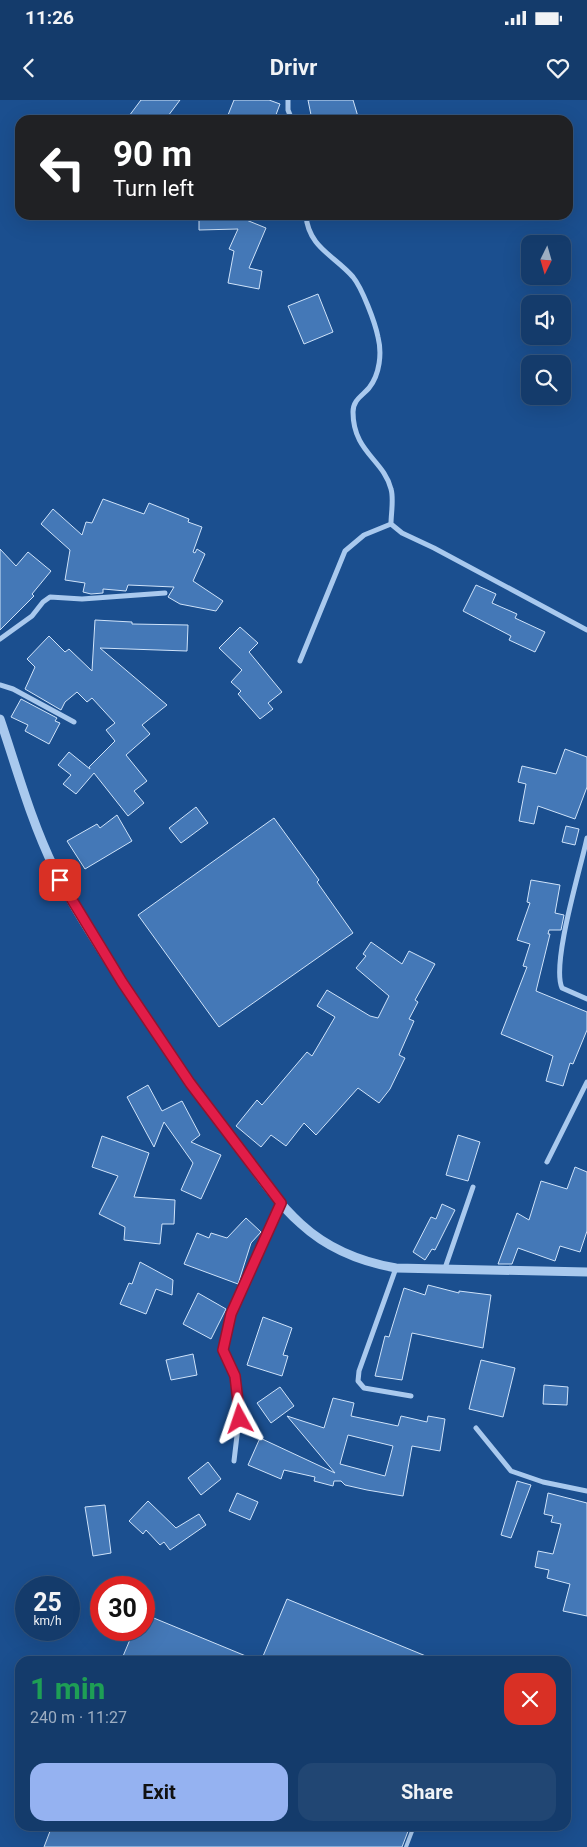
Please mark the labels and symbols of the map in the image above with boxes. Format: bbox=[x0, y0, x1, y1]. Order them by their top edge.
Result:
north arrow bbox=[521, 235, 571, 285]
pin bbox=[39, 859, 81, 901]
position arrow bbox=[213, 1392, 265, 1444]
speed limit sign: 30 bbox=[90, 1576, 155, 1641]

